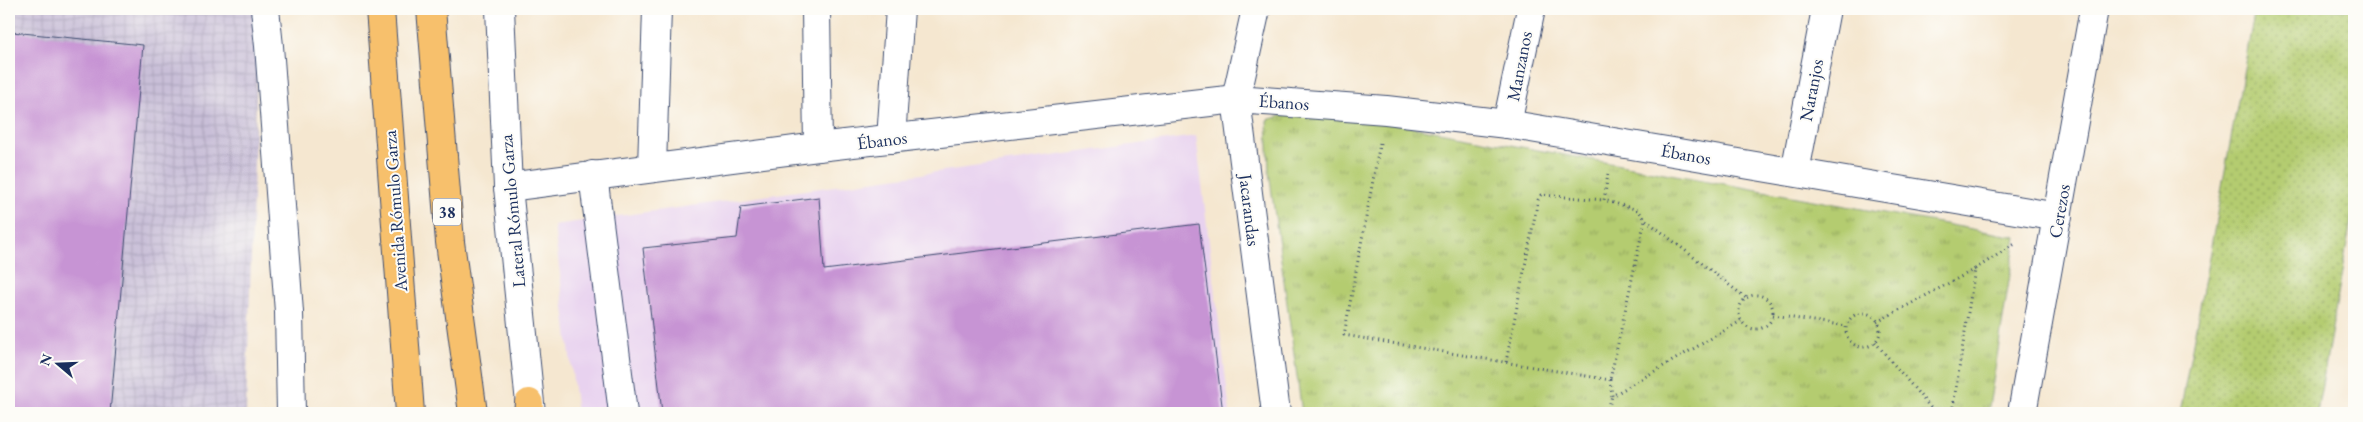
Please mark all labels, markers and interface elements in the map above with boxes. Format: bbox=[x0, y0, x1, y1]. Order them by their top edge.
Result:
street label: Manzanos bbox=[1501, 29, 1537, 103]
street label: Naranjos bbox=[1794, 57, 1828, 123]
street label: Ébanos bbox=[1258, 89, 1310, 115]
street label: Ébanos bbox=[856, 125, 909, 154]
street label: Avenida Rómulo Garza bbox=[378, 129, 412, 294]
street label: Lateral Rómulo Garza bbox=[494, 133, 530, 289]
street label: Ébanos bbox=[1659, 138, 1713, 170]
street label: Jacarandas bbox=[1234, 171, 1266, 247]
street label: Cerezos bbox=[2043, 182, 2075, 240]
road number: 38 bbox=[433, 198, 461, 226]
north arrow bbox=[32, 340, 82, 390]
text: N bbox=[35, 351, 56, 368]

